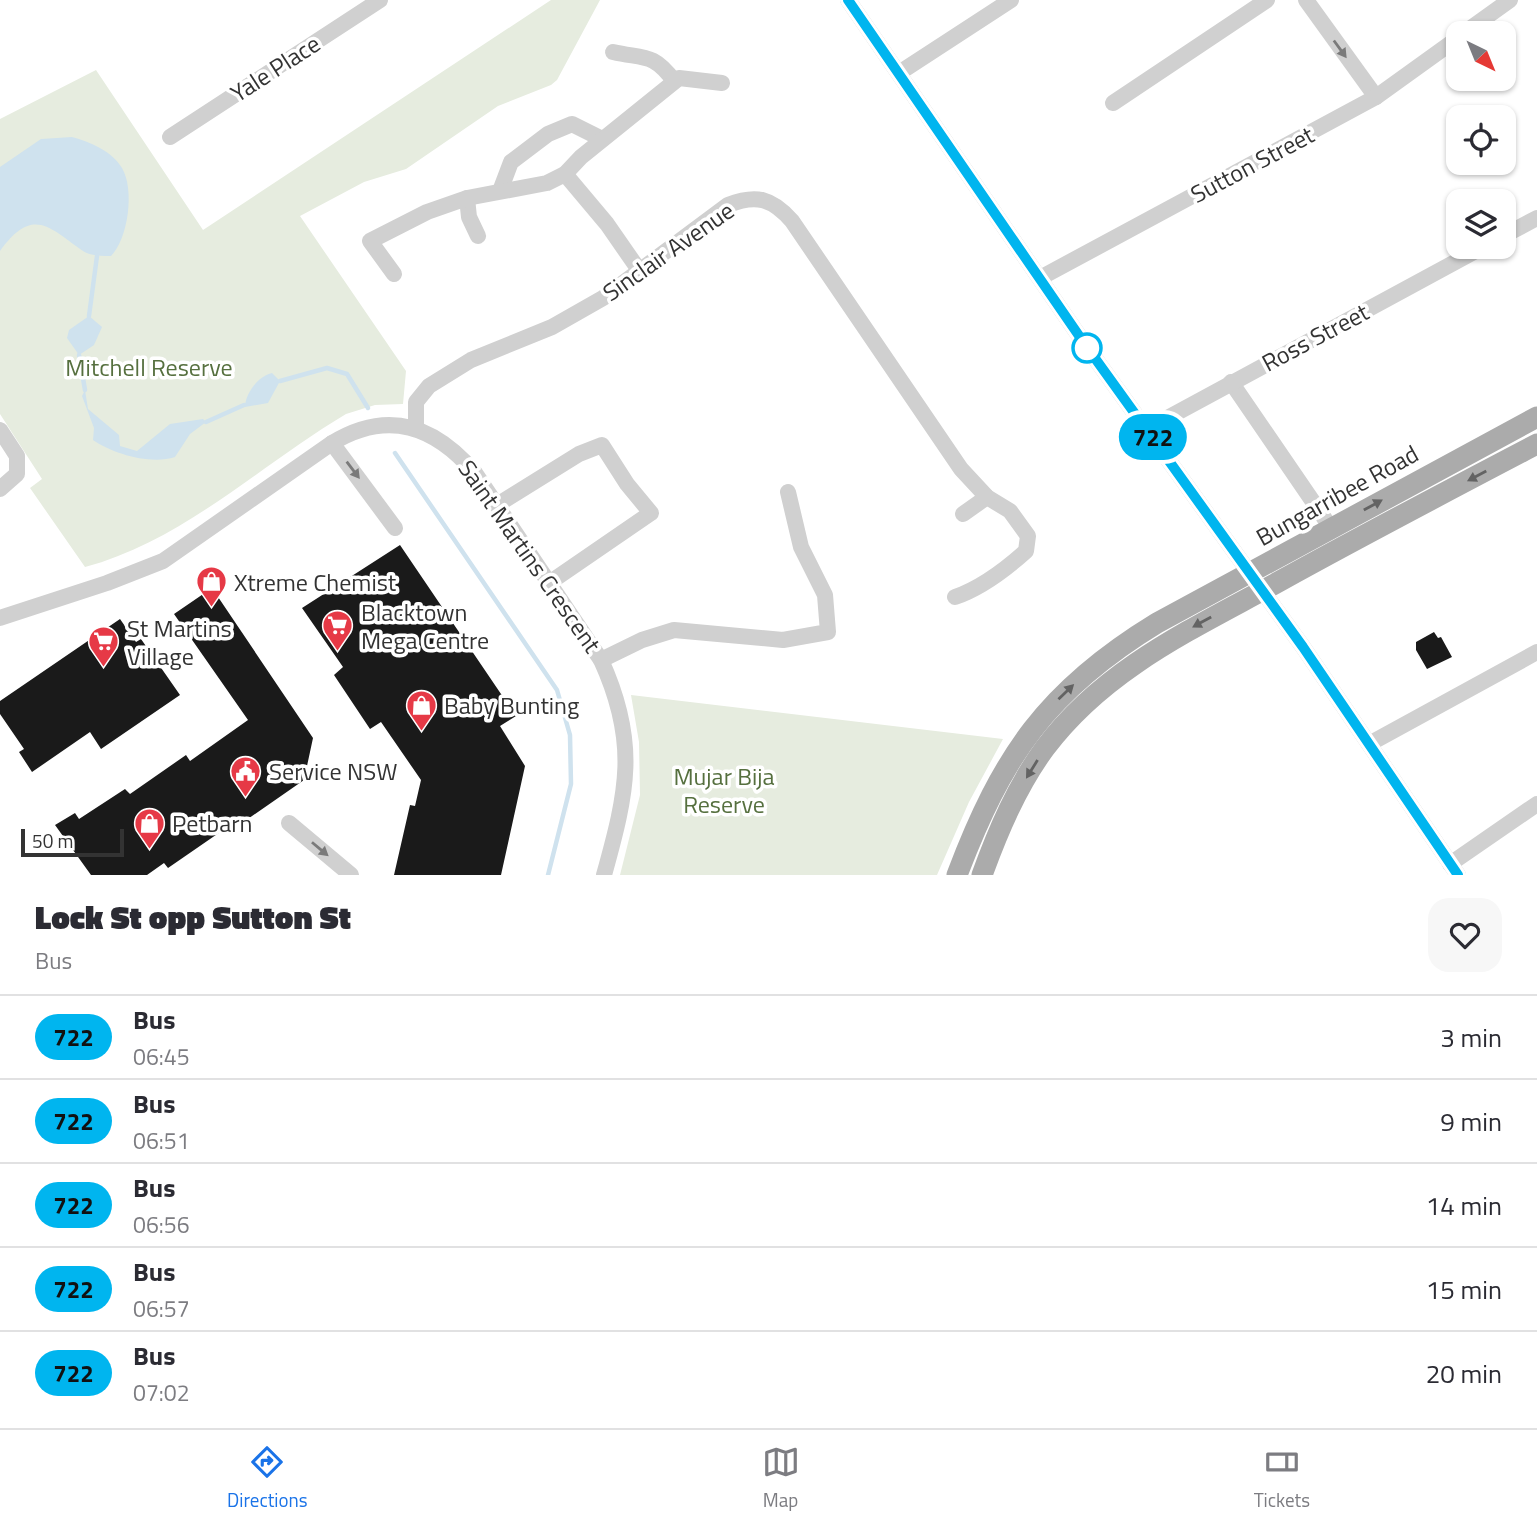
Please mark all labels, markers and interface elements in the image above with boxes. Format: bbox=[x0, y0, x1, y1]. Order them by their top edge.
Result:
north arrow bbox=[1446, 21, 1516, 91]
map controls bbox=[1446, 21, 1516, 259]
street label: Yale Place bbox=[223, 26, 327, 110]
one-way arrow bbox=[1333, 40, 1347, 58]
button: locate bbox=[1446, 105, 1516, 175]
street label: Sutton Street bbox=[1184, 116, 1321, 212]
button: layers bbox=[1446, 189, 1516, 259]
street label: Sinclair Avenue bbox=[595, 192, 741, 310]
street label: Ross Street bbox=[1255, 293, 1375, 380]
unlabelled marker bbox=[1072, 333, 1102, 363]
park label: Mitchell Reserve bbox=[65, 349, 233, 385]
line badge: 722 bbox=[1113, 414, 1193, 460]
text: 722 bbox=[1133, 419, 1173, 455]
street label: Bungarribee Road bbox=[1249, 435, 1425, 555]
street label: Saint Martins Crescent bbox=[450, 452, 611, 660]
one-way arrow bbox=[345, 460, 360, 478]
one-way arrow bbox=[1466, 469, 1486, 481]
one-way arrow bbox=[1364, 499, 1383, 511]
place label: Xtreme Chemist bbox=[234, 564, 397, 600]
shop icon: Xtreme Chemist bbox=[194, 565, 228, 609]
place label: Blacktown Mega Centre bbox=[361, 594, 489, 658]
supermarket icon: Blacktown Mega Centre bbox=[321, 609, 355, 653]
place label: St Martins Village bbox=[127, 610, 232, 674]
one-way arrow bbox=[1192, 617, 1212, 628]
supermarket icon: St Martins Village bbox=[87, 625, 121, 669]
one-way arrow bbox=[1057, 685, 1074, 701]
place label: Baby Bunting bbox=[444, 687, 579, 723]
shop icon: Baby Bunting bbox=[404, 688, 438, 732]
place label: Service NSW bbox=[269, 753, 397, 789]
public building icon: Service NSW bbox=[229, 754, 263, 798]
park label: Mujar Bija Reserve bbox=[673, 758, 775, 822]
one-way arrow bbox=[1025, 759, 1038, 778]
place label: Petbarn bbox=[172, 805, 252, 841]
shop icon: Petbarn bbox=[132, 806, 166, 850]
scale bar bbox=[21, 826, 124, 858]
text: 50 m bbox=[32, 826, 73, 855]
one-way arrow bbox=[311, 841, 328, 856]
text: Lock St opp Sutton St bbox=[35, 892, 351, 942]
button: heart bbox=[1428, 898, 1502, 972]
text: Bus bbox=[35, 943, 72, 978]
text: Bus bbox=[133, 1000, 175, 1039]
text: 3 min bbox=[1440, 1018, 1502, 1057]
text: 722 bbox=[53, 1019, 94, 1055]
text: 06:45 bbox=[133, 1039, 190, 1074]
text: Bus bbox=[133, 1084, 175, 1123]
text: 9 min bbox=[1440, 1102, 1502, 1141]
text: 722 bbox=[53, 1103, 94, 1139]
text: 06:51 bbox=[133, 1123, 190, 1158]
text: Bus bbox=[133, 1168, 175, 1207]
text: 14 min bbox=[1426, 1186, 1502, 1225]
text: 722 bbox=[53, 1187, 94, 1223]
text: 06:56 bbox=[133, 1207, 190, 1242]
text: Bus bbox=[133, 1252, 175, 1291]
text: 15 min bbox=[1426, 1270, 1502, 1309]
text: 722 bbox=[53, 1271, 94, 1307]
text: 06:57 bbox=[133, 1291, 190, 1326]
text: Bus bbox=[133, 1336, 175, 1375]
text: 20 min bbox=[1426, 1354, 1502, 1393]
text: 722 bbox=[53, 1355, 94, 1391]
text: 07:02 bbox=[133, 1375, 190, 1410]
tab: Directions bbox=[227, 1443, 308, 1514]
tab: Map bbox=[762, 1443, 800, 1514]
tab: Tickets bbox=[1254, 1443, 1310, 1514]

